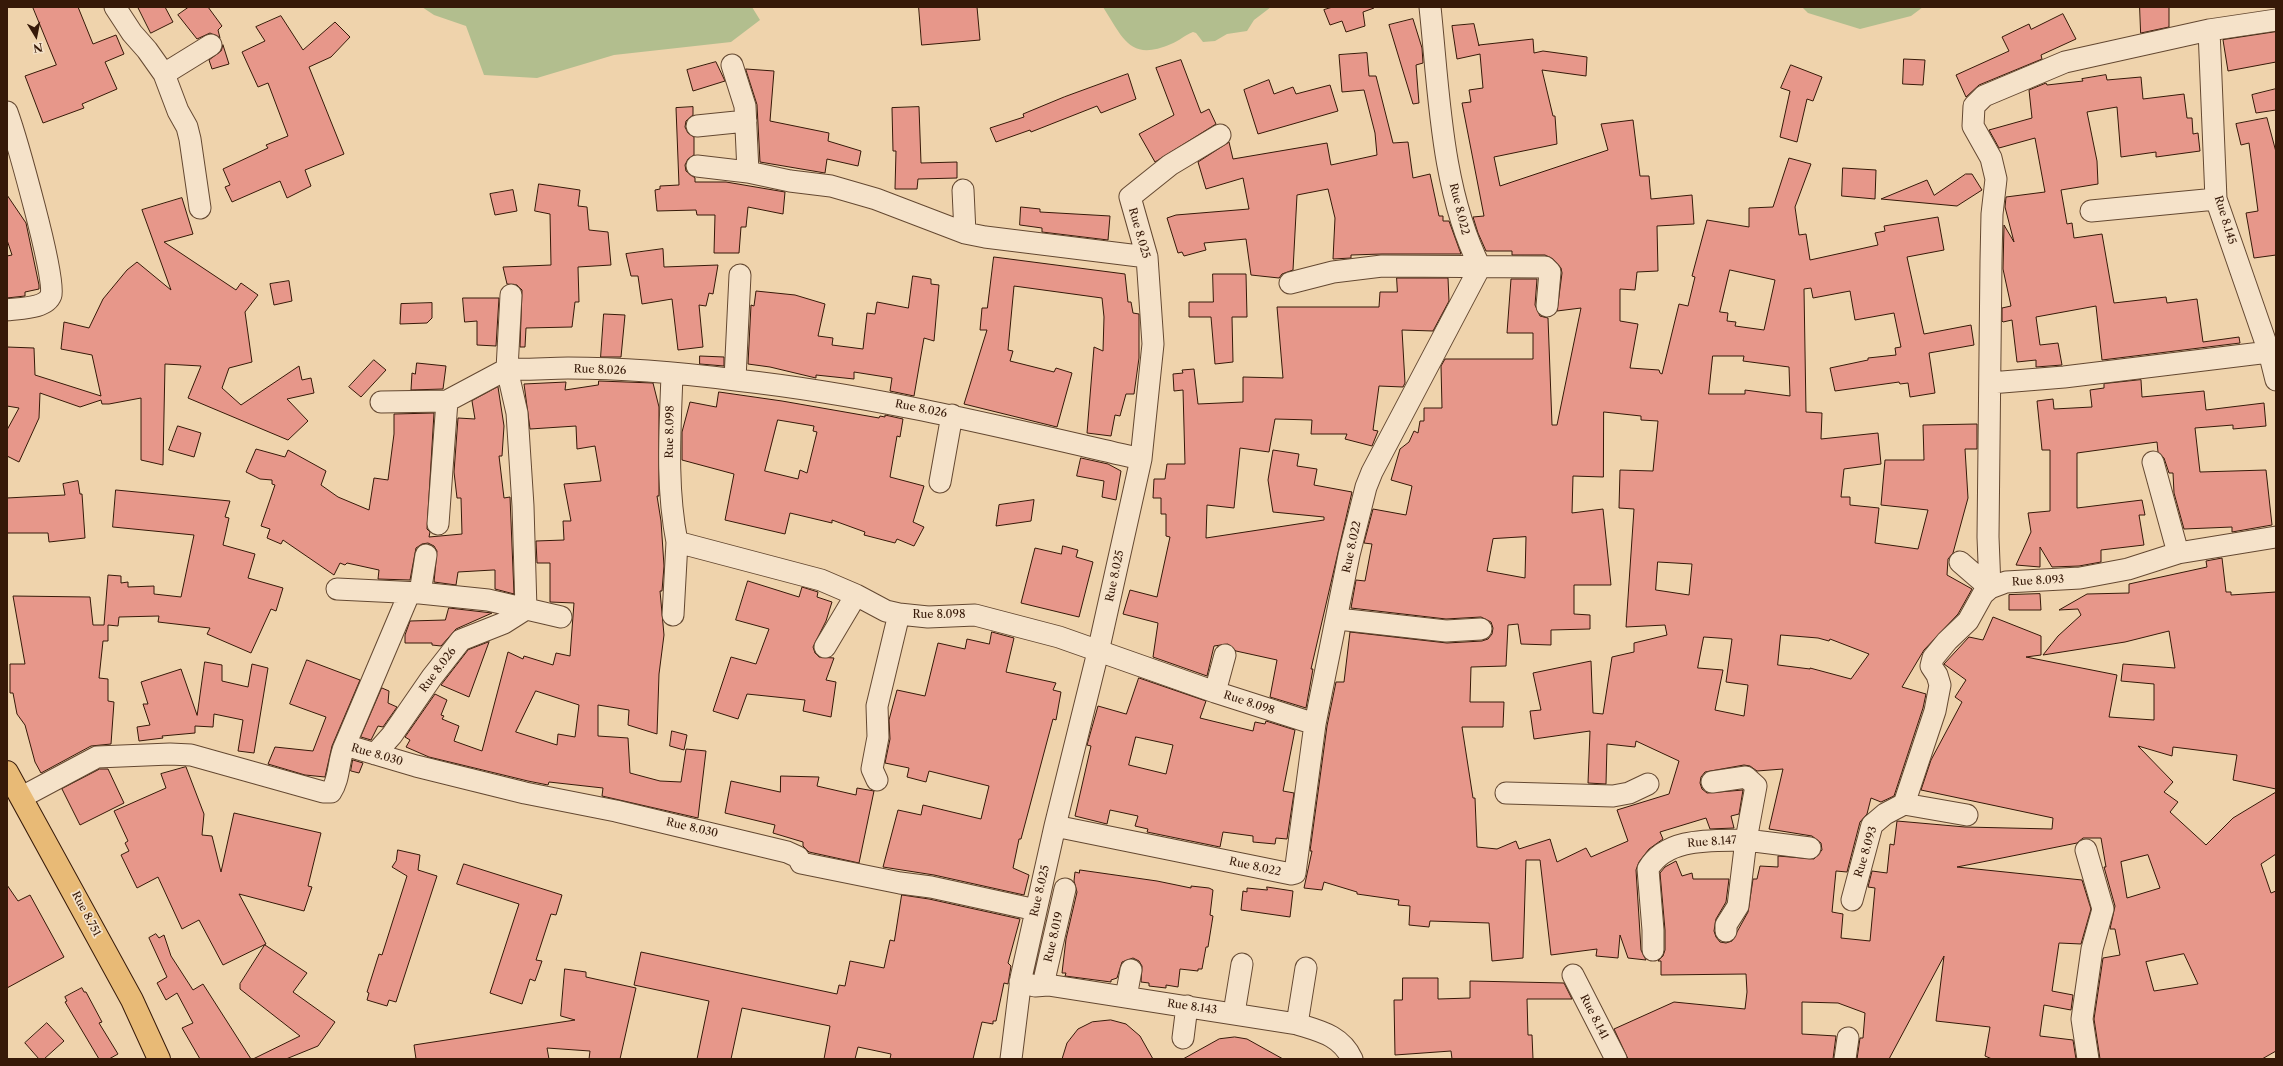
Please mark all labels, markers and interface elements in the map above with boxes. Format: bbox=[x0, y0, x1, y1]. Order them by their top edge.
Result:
north arrow bbox=[16, 16, 56, 56]
text: N bbox=[32, 40, 44, 56]
street label: Rue 8.022 bbox=[1446, 182, 1472, 236]
street label: Rue 8.145 bbox=[2211, 194, 2239, 246]
street label: Rue 8.025 bbox=[1125, 206, 1153, 260]
street label: Rue 8.026 bbox=[573, 362, 627, 378]
street label: Rue 8.026 bbox=[894, 397, 948, 421]
street label: Rue 8.098 bbox=[663, 405, 677, 459]
street label: Rue 8.022 bbox=[1340, 520, 1364, 574]
street label: Rue 8.025 bbox=[1103, 549, 1127, 603]
street label: Rue 8.093 bbox=[2011, 573, 2065, 589]
street label: Rue 8.098 bbox=[912, 608, 966, 622]
street label: Rue 8.026 bbox=[417, 645, 459, 695]
street label: Rue 8.098 bbox=[1222, 689, 1276, 717]
street label: Rue 8.030 bbox=[350, 741, 404, 769]
street label: Rue 8.030 bbox=[665, 816, 719, 840]
street label: Rue 8.093 bbox=[1852, 825, 1880, 879]
street label: Rue 8.147 bbox=[1687, 834, 1737, 850]
street label: Rue 8.022 bbox=[1228, 855, 1282, 879]
street label: Rue 8.025 bbox=[1028, 864, 1052, 918]
street label: Rue 8.751 bbox=[69, 889, 103, 939]
street label: Rue 8.019 bbox=[1042, 911, 1066, 963]
street label: Rue 8.141 bbox=[1577, 992, 1611, 1042]
street label: Rue 8.143 bbox=[1166, 997, 1218, 1017]

